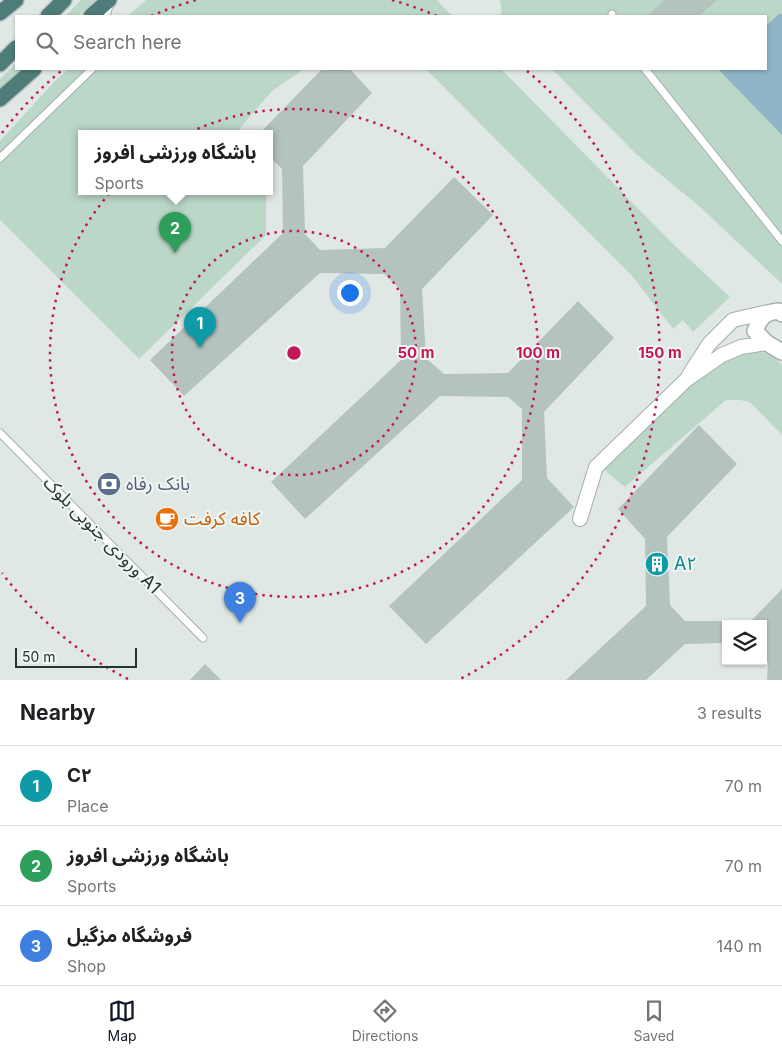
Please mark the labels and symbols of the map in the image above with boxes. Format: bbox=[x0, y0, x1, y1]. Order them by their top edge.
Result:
pin: 2 bbox=[159, 212, 191, 253]
your location bbox=[337, 280, 363, 306]
pin: 1 bbox=[184, 307, 216, 348]
text: 50 m bbox=[398, 343, 434, 362]
text: 100 m bbox=[516, 343, 560, 362]
text: 150 m bbox=[638, 343, 682, 362]
centre of rings bbox=[285, 344, 303, 362]
bank icon: بانک رفاه bbox=[96, 471, 122, 497]
street label: ورودی جنوبی بلوک A1 bbox=[39, 472, 165, 598]
place label: بانک رفاه bbox=[126, 473, 190, 495]
cafe icon: کافه کرفت bbox=[154, 506, 180, 532]
place label: کافه کرفت bbox=[184, 508, 261, 530]
building icon: A۲ bbox=[644, 551, 670, 577]
place label: A۲ bbox=[674, 553, 697, 574]
pin: 3 bbox=[224, 582, 256, 623]
scale bar bbox=[15, 645, 138, 668]

